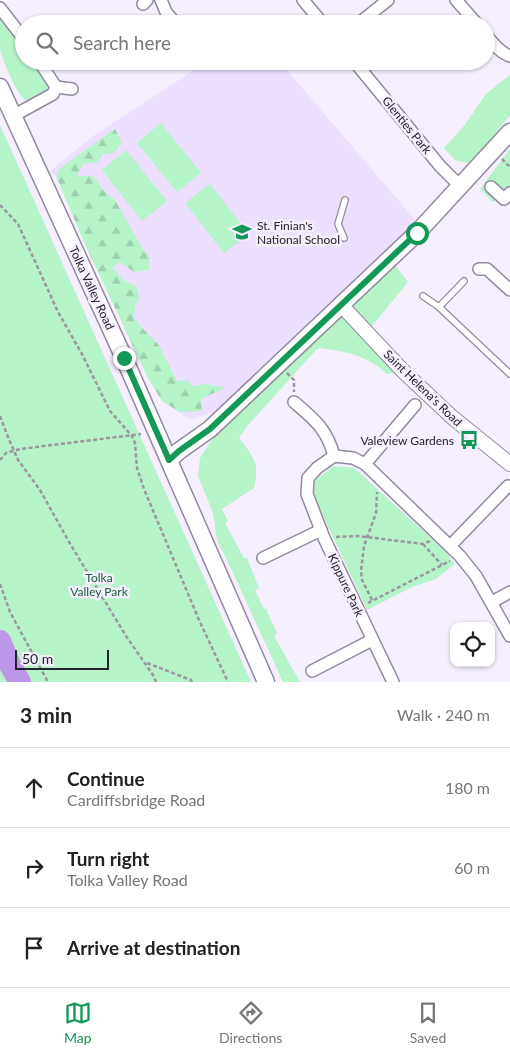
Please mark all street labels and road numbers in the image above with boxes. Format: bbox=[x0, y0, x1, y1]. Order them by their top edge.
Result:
street label: Glenties Park bbox=[379, 93, 435, 158]
street label: Tolka Valley Road bbox=[66, 244, 118, 332]
street label: Saint Helena's Road bbox=[381, 347, 465, 429]
street label: Kippure Park bbox=[325, 551, 368, 620]

